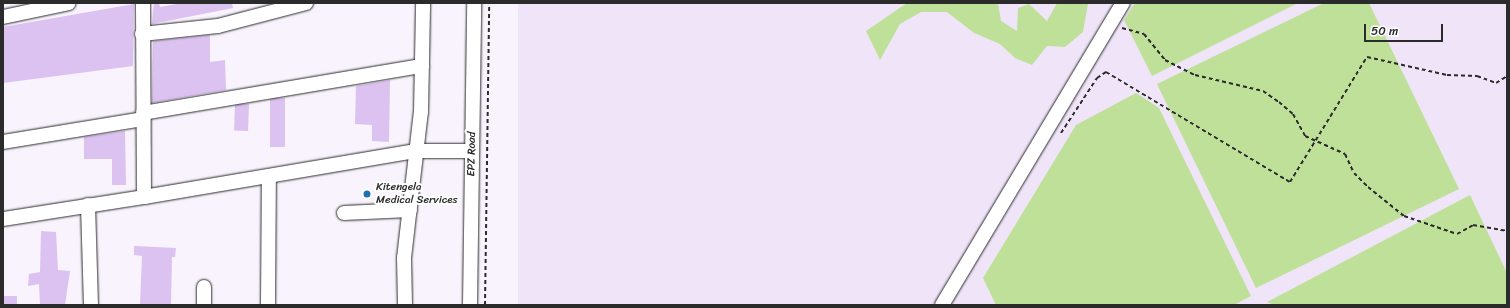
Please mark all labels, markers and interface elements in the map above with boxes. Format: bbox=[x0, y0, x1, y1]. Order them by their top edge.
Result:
scale bar bbox=[1366, 16, 1445, 42]
text: 50 m bbox=[1371, 20, 1398, 42]
street label: EPZ Road bbox=[465, 131, 479, 177]
place label: Kitengela Medical Services bbox=[376, 181, 458, 207]
marker: Kitengela Medical Services bbox=[361, 188, 373, 200]

